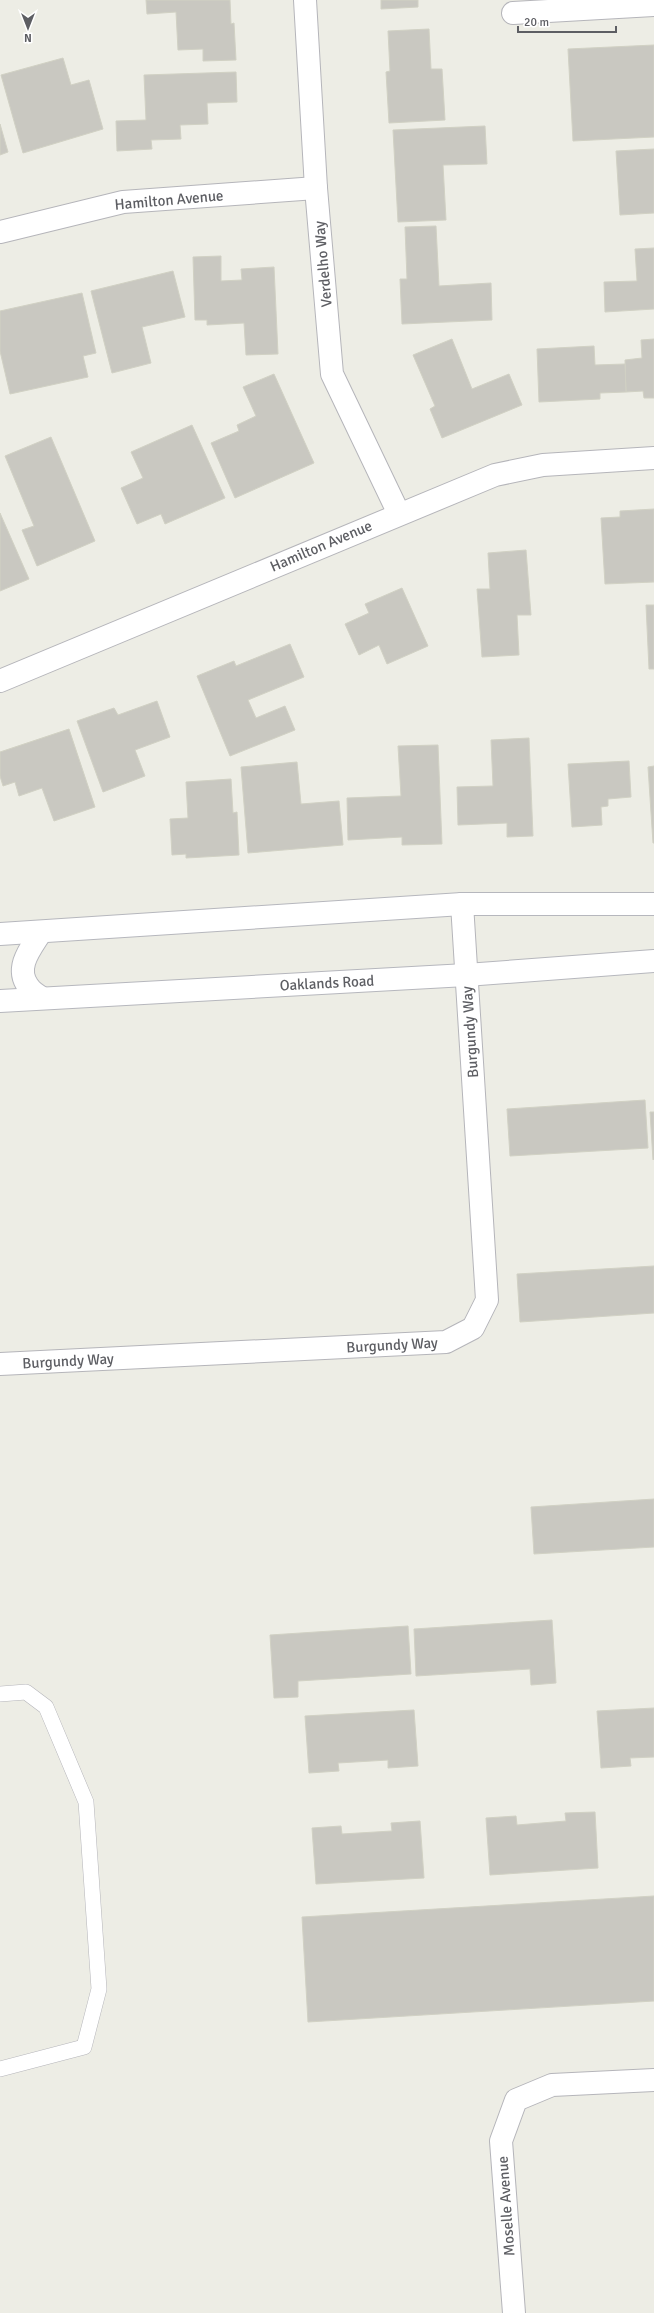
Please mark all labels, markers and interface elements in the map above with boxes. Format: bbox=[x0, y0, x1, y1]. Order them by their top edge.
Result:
north arrow bbox=[8, 8, 48, 48]
scale bar bbox=[518, 8, 616, 34]
text: 20 m bbox=[524, 15, 549, 30]
text: N bbox=[24, 31, 32, 44]
street label: Hamilton Avenue bbox=[114, 186, 224, 214]
street label: Verdelho Way bbox=[310, 220, 336, 308]
street label: Hamilton Avenue bbox=[267, 516, 375, 576]
street label: Oaklands Road bbox=[279, 972, 375, 994]
street label: Burgundy Way bbox=[458, 986, 482, 1078]
street label: Burgundy Way bbox=[346, 1334, 438, 1356]
street label: Burgundy Way bbox=[22, 1350, 114, 1372]
street label: Moselle Avenue bbox=[494, 2155, 518, 2257]

